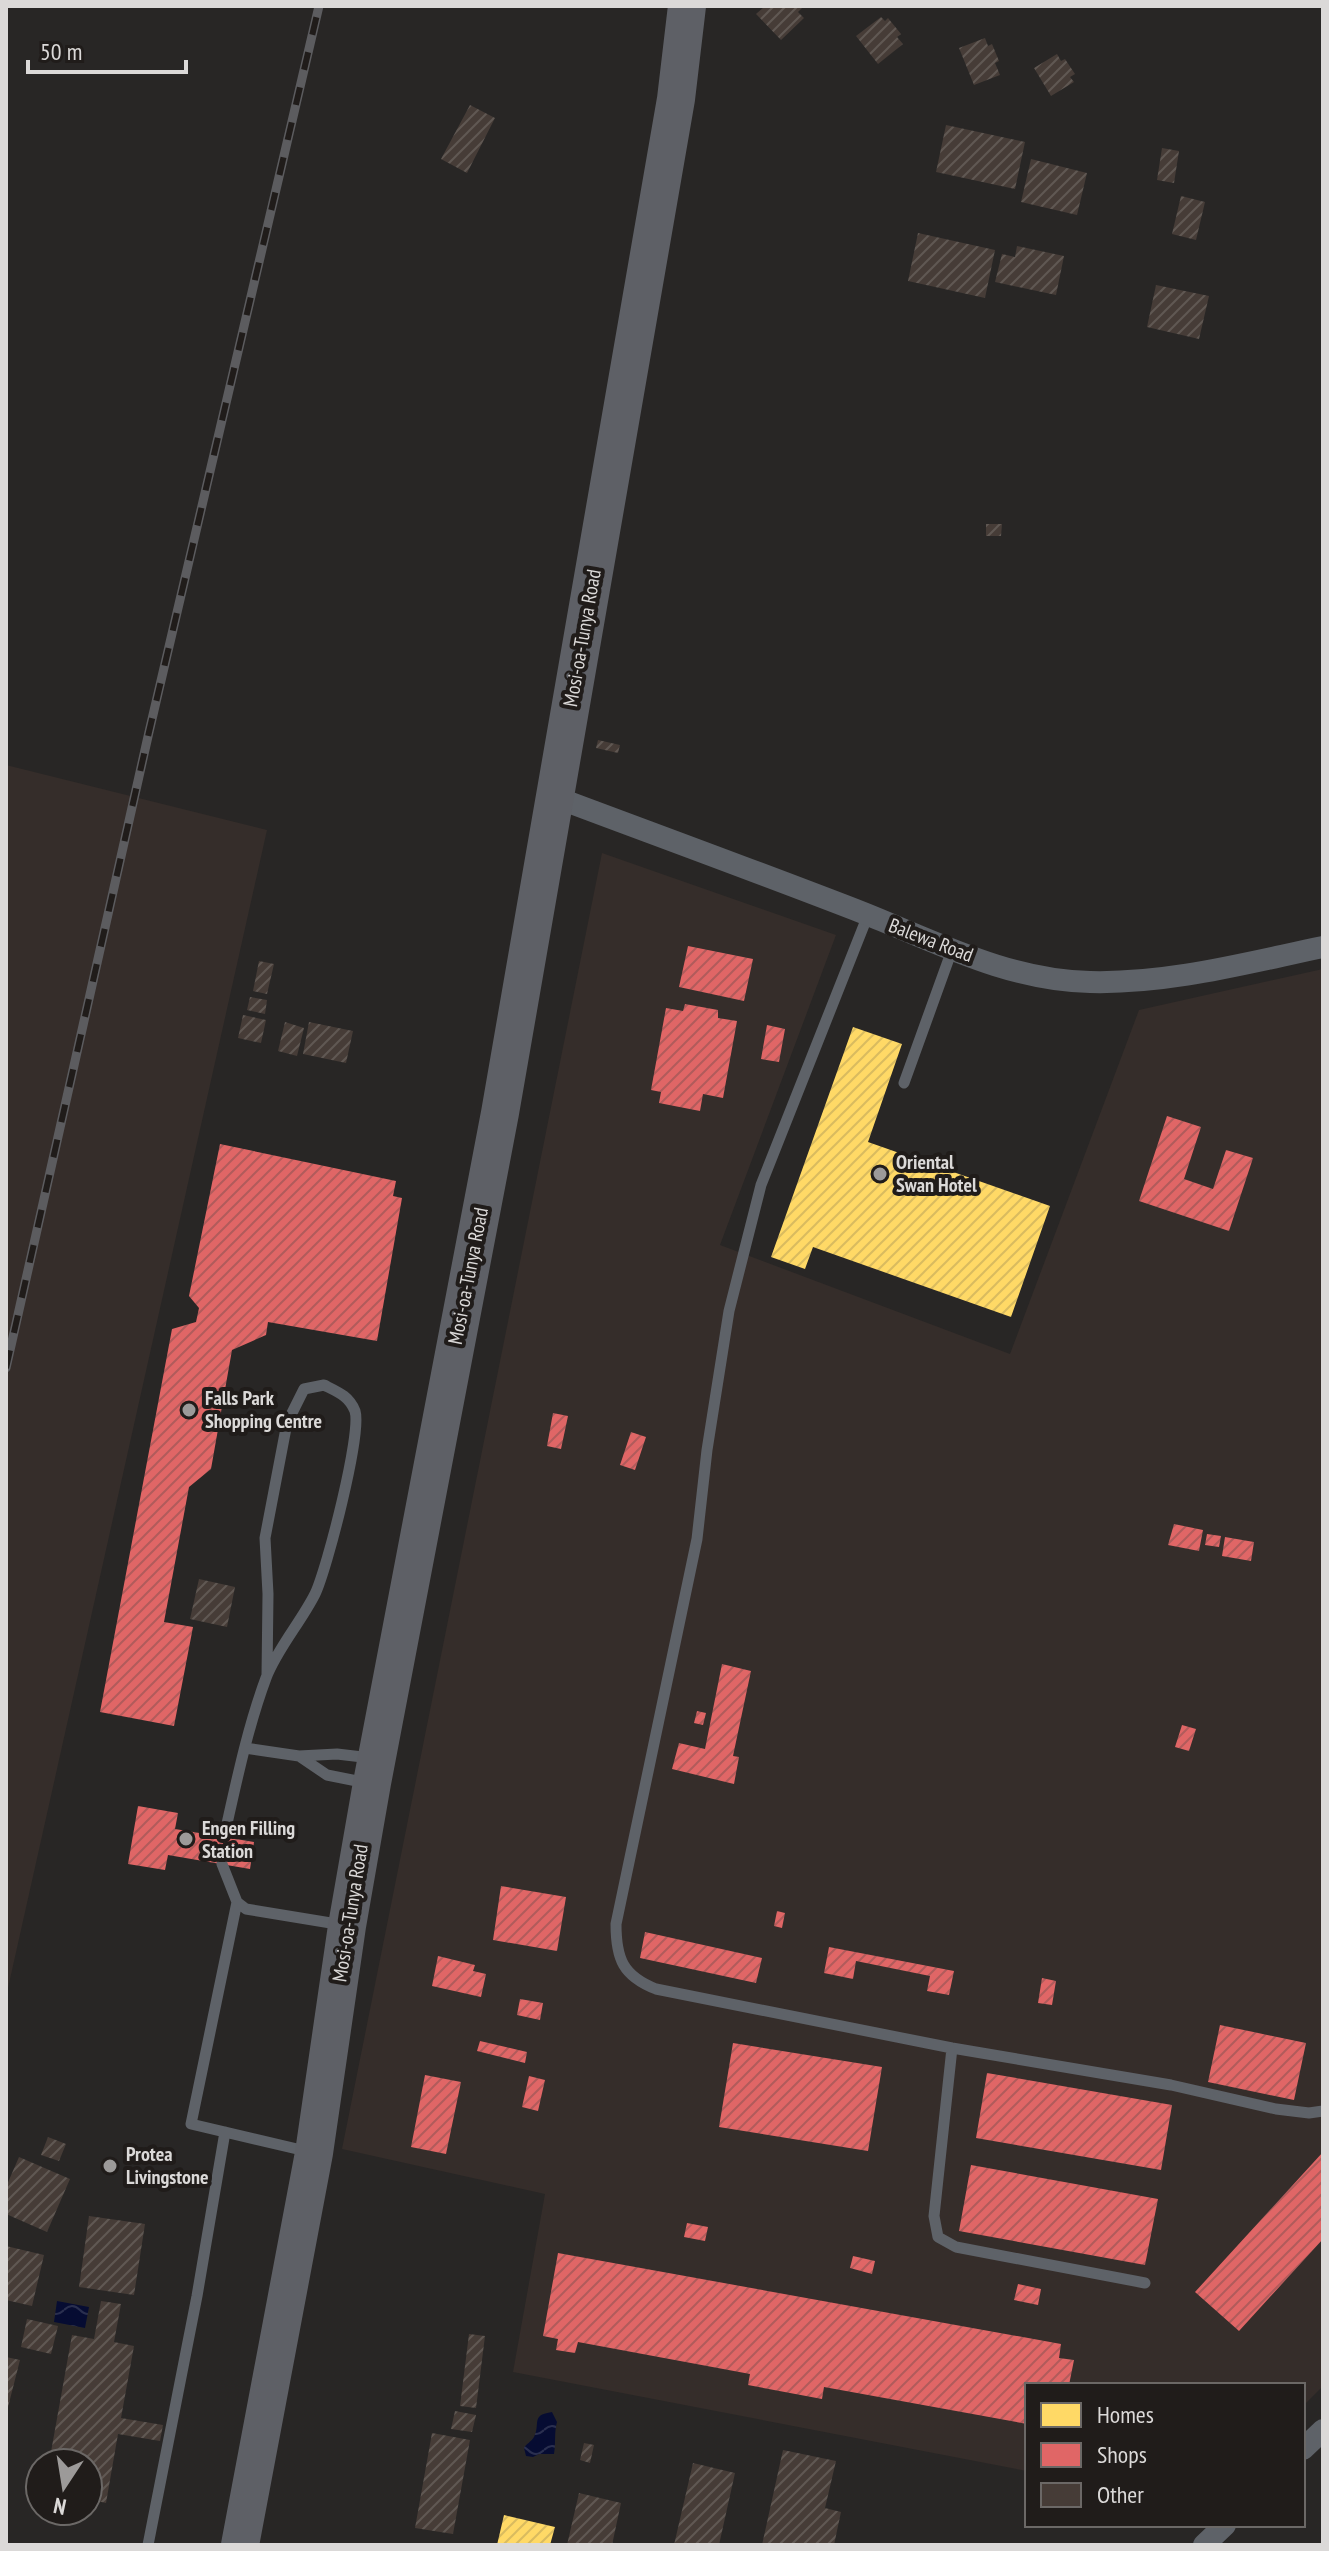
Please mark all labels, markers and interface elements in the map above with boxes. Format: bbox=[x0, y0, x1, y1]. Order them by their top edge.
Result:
scale bar bbox=[28, 24, 186, 74]
text: 50 m bbox=[40, 36, 82, 67]
street label: Mosi-oa-Tunya Road bbox=[557, 567, 607, 709]
street label: Balewa Road bbox=[885, 912, 977, 968]
place label: Oriental Swan Hotel bbox=[896, 1149, 977, 1198]
marker: Oriental Swan Hotel bbox=[871, 1165, 889, 1183]
street label: Mosi-oa-Tunya Road bbox=[442, 1205, 494, 1347]
place label: Falls Park Shopping Centre bbox=[205, 1385, 322, 1434]
marker: Falls Park Shopping Centre bbox=[180, 1401, 198, 1419]
place label: Engen Filling Station bbox=[202, 1815, 295, 1864]
marker: Engen Filling Station bbox=[177, 1830, 195, 1848]
street label: Mosi-oa-Tunya Road bbox=[326, 1842, 374, 1984]
place label: Protea Livingstone bbox=[126, 2141, 209, 2190]
marker: Protea Livingstone bbox=[101, 2157, 119, 2175]
legend bbox=[1025, 2383, 1305, 2527]
text: Homes bbox=[1097, 2399, 1154, 2430]
text: Shops bbox=[1097, 2439, 1147, 2470]
north arrow bbox=[24, 2447, 104, 2527]
text: Other bbox=[1097, 2479, 1144, 2510]
text: N bbox=[51, 2492, 69, 2521]

